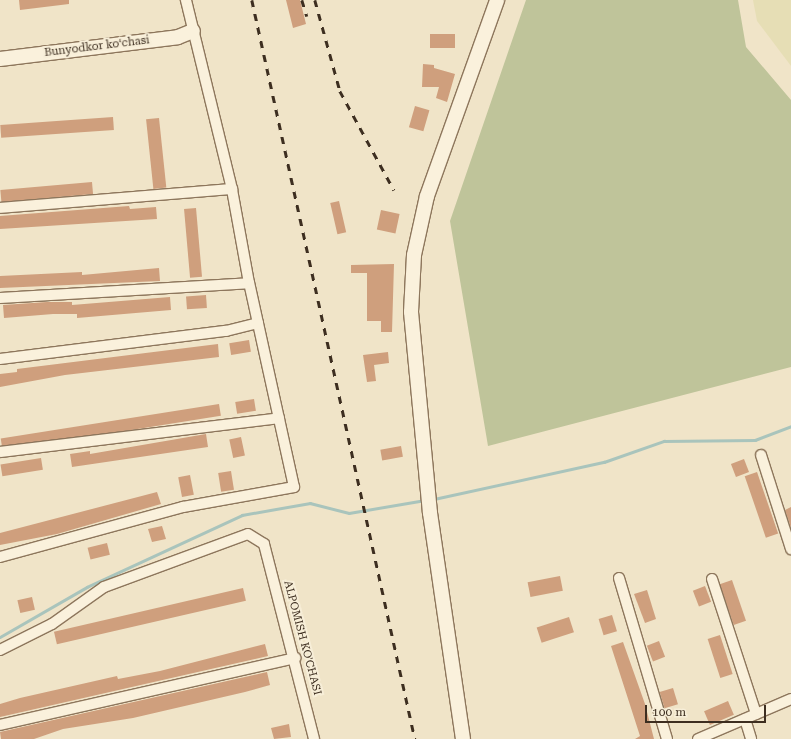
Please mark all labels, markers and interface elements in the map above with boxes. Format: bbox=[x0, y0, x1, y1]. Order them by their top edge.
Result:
street label: Bunyodkor koʻchasi bbox=[44, 34, 150, 60]
street label: ALPOMISH KO'CHASI bbox=[280, 579, 324, 697]
scale bar bbox=[647, 697, 768, 723]
text: 100 m bbox=[652, 705, 686, 719]

